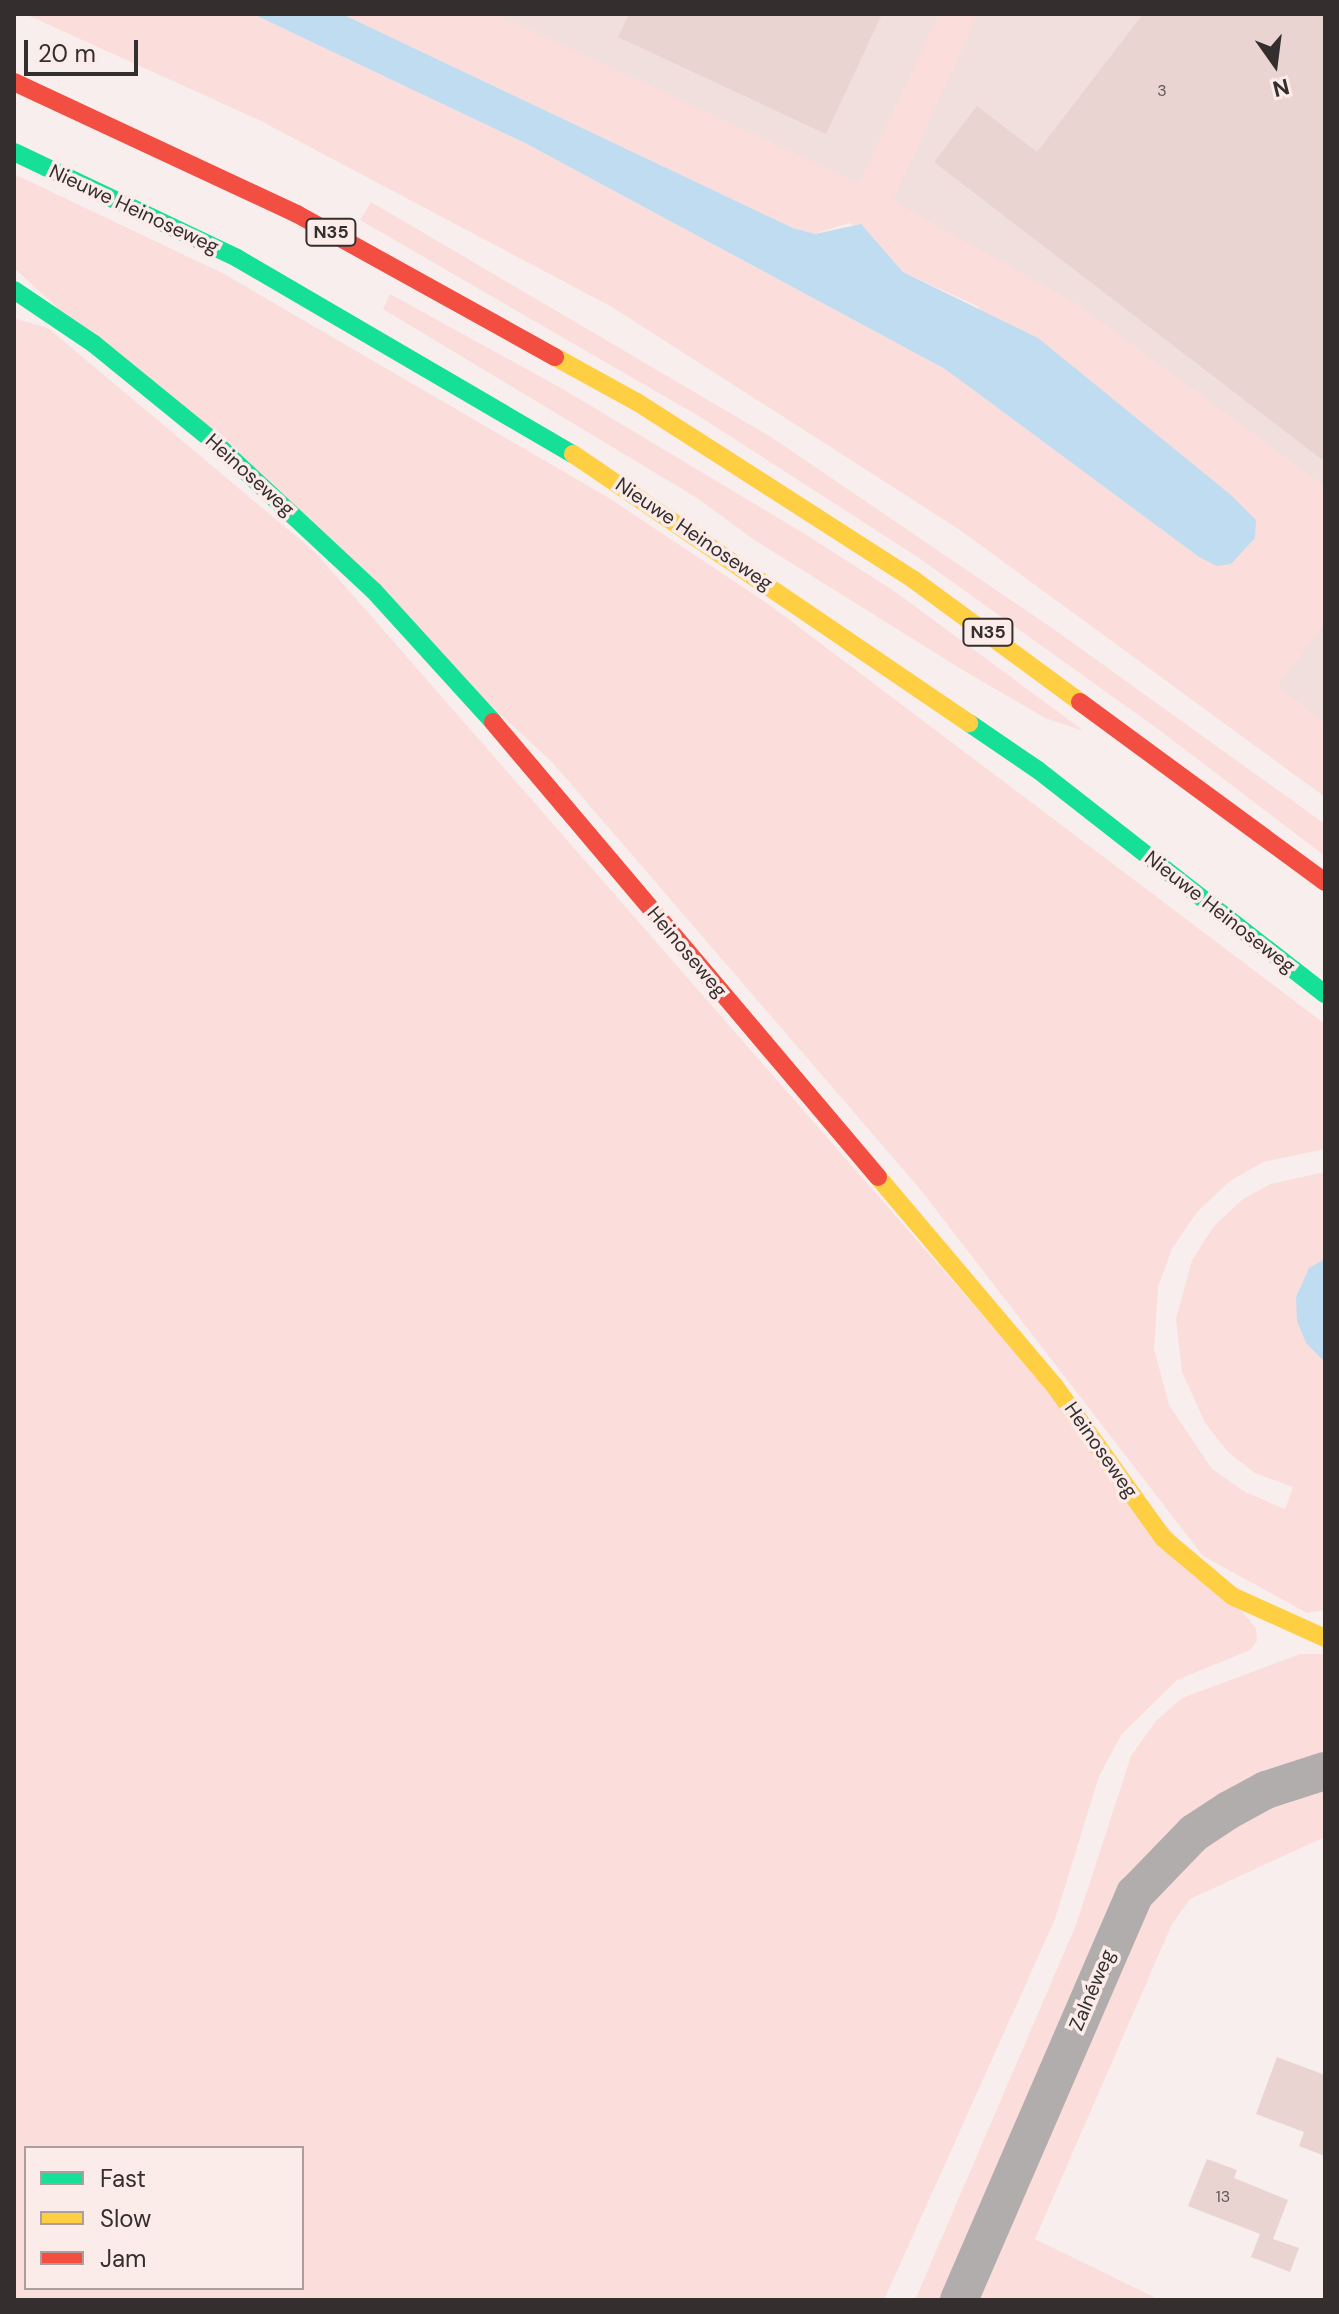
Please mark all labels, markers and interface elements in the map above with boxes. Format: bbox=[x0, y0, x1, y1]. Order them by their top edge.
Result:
scale bar bbox=[28, 24, 142, 74]
north arrow bbox=[1235, 24, 1315, 104]
text: 20 m bbox=[38, 38, 96, 69]
text: N bbox=[1270, 72, 1292, 104]
house number: 3 bbox=[1157, 81, 1167, 101]
street label: Nieuwe Heinoseweg bbox=[45, 159, 223, 259]
road number: N35 bbox=[305, 218, 357, 246]
street label: Heinoseweg bbox=[201, 429, 299, 521]
street label: Nieuwe Heinoseweg bbox=[611, 472, 777, 596]
road number: N35 bbox=[962, 618, 1014, 646]
street label: Nieuwe Heinoseweg bbox=[1140, 846, 1300, 978]
street label: Heinoseweg bbox=[642, 902, 732, 1002]
street label: Heinoseweg bbox=[1059, 1397, 1143, 1503]
street label: Zalnéweg bbox=[1064, 1946, 1120, 2034]
legend bbox=[24, 2146, 304, 2290]
text: Fast bbox=[100, 2163, 146, 2194]
house number: 13 bbox=[1216, 2187, 1230, 2207]
text: Slow bbox=[100, 2203, 151, 2234]
text: Jam bbox=[100, 2243, 146, 2274]

